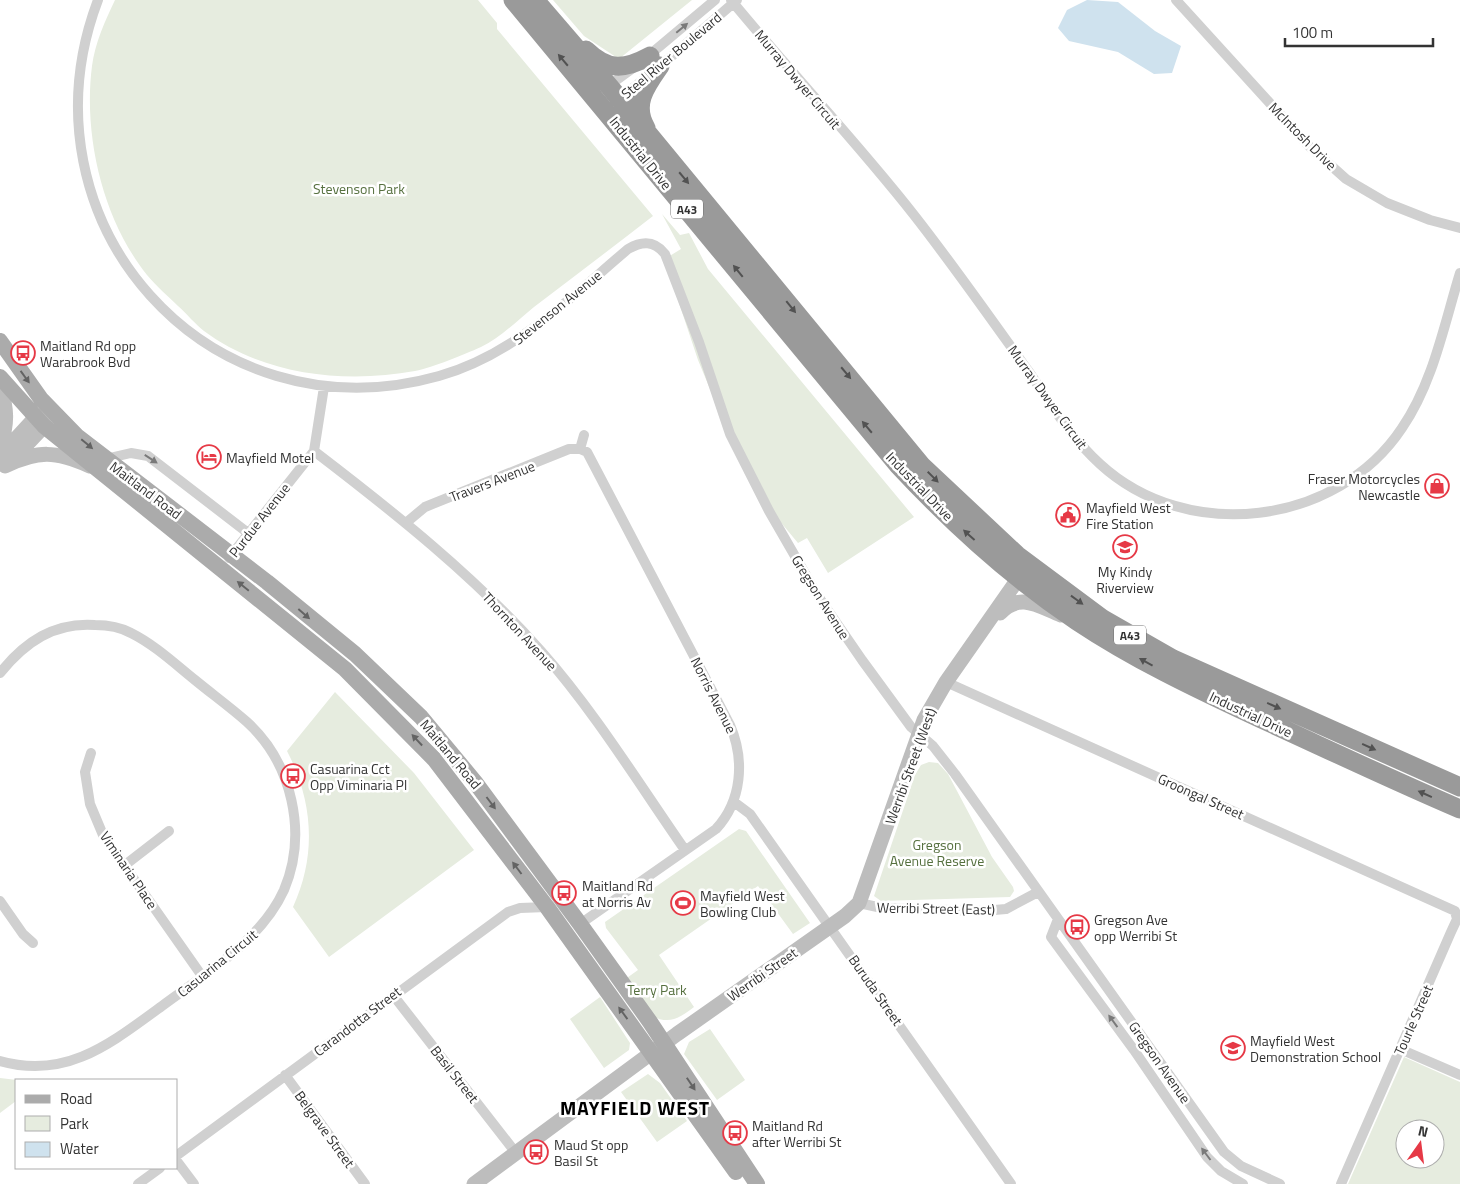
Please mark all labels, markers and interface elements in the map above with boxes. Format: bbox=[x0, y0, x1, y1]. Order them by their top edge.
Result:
street label: Steel River Boulevard bbox=[616, 7, 726, 103]
scale bar bbox=[1285, 15, 1432, 47]
text: 100 m bbox=[1292, 21, 1333, 44]
one-way arrow bbox=[676, 22, 689, 33]
street label: Murray Dwyer Circuit bbox=[750, 25, 846, 133]
one-way arrow bbox=[557, 54, 569, 66]
street label: McIntosh Drive bbox=[1264, 97, 1342, 175]
street label: Industrial Drive bbox=[605, 112, 677, 194]
one-way arrow bbox=[678, 171, 690, 183]
park label: Stevenson Park bbox=[313, 178, 405, 199]
road number: A43 bbox=[671, 200, 703, 218]
street label: Stevenson Avenue bbox=[508, 265, 606, 349]
one-way arrow bbox=[732, 265, 743, 278]
one-way arrow bbox=[785, 301, 797, 313]
place label: Maitland Rd opp Warabrook Bvd bbox=[40, 335, 136, 372]
bus stop icon: Maitland Rd opp Warabrook Bvd bbox=[10, 340, 36, 366]
street label: Murray Dwyer Circuit bbox=[1003, 341, 1093, 453]
one-way arrow bbox=[840, 367, 851, 380]
one-way arrow bbox=[19, 370, 30, 383]
one-way arrow bbox=[861, 421, 872, 434]
one-way arrow bbox=[80, 439, 93, 450]
hotel icon: Mayfield Motel bbox=[196, 444, 222, 470]
place label: Mayfield Motel bbox=[226, 447, 314, 468]
street label: Industrial Drive bbox=[882, 447, 958, 525]
one-way arrow bbox=[144, 454, 157, 463]
street label: Travers Avenue bbox=[446, 455, 538, 507]
street label: Maitland Road bbox=[106, 456, 186, 524]
place label: Fraser Motorcycles Newcastle bbox=[1308, 468, 1420, 505]
one-way arrow bbox=[926, 471, 938, 483]
shop icon: Fraser Motorcycles Newcastle bbox=[1424, 473, 1450, 499]
street label: Purdue Avenue bbox=[223, 478, 295, 562]
place label: Mayfield West Fire Station bbox=[1086, 497, 1171, 534]
public building icon: Mayfield West Fire Station bbox=[1055, 502, 1081, 528]
one-way arrow bbox=[963, 529, 975, 541]
school or university icon: My Kindy Riverview bbox=[1112, 534, 1138, 560]
street label: Gregson Avenue bbox=[787, 551, 855, 643]
place label: My Kindy Riverview bbox=[1096, 561, 1154, 598]
one-way arrow bbox=[237, 581, 250, 592]
street label: Thornton Avenue bbox=[478, 587, 562, 675]
one-way arrow bbox=[1070, 595, 1084, 605]
one-way arrow bbox=[297, 608, 310, 619]
road number: A43 bbox=[1114, 626, 1146, 644]
street label: Norris Avenue bbox=[686, 653, 742, 737]
one-way arrow bbox=[1139, 658, 1152, 667]
street label: Industrial Drive bbox=[1206, 686, 1296, 742]
one-way arrow bbox=[1267, 703, 1281, 711]
street label: Werribi Street (West) bbox=[879, 705, 941, 827]
street label: Maitland Road bbox=[416, 715, 486, 793]
one-way arrow bbox=[411, 735, 423, 747]
one-way arrow bbox=[1362, 744, 1376, 752]
place label: Casuarina Cct Opp Viminaria Pl bbox=[310, 758, 407, 795]
bus stop icon: Casuarina Cct Opp Viminaria Pl bbox=[280, 763, 306, 789]
street label: Groongal Street bbox=[1155, 768, 1247, 824]
one-way arrow bbox=[1418, 790, 1432, 798]
one-way arrow bbox=[486, 796, 496, 810]
street label: Viminaria Place bbox=[95, 827, 163, 913]
park label: Gregson Avenue Reserve bbox=[890, 834, 984, 871]
one-way arrow bbox=[512, 861, 522, 875]
place label: Maitland Rd at Norris Av bbox=[582, 875, 653, 912]
bus stop icon: Maitland Rd at Norris Av bbox=[551, 880, 577, 906]
place label: Mayfield West Bowling Club bbox=[700, 885, 785, 922]
sports icon: Mayfield West Bowling Club bbox=[670, 890, 696, 916]
street label: Werribi Street (East) bbox=[877, 896, 995, 920]
place label: Gregson Ave opp Werribi St bbox=[1094, 909, 1177, 946]
bus stop icon: Gregson Ave opp Werribi St bbox=[1064, 914, 1090, 940]
street label: Casuarina Circuit bbox=[172, 924, 262, 1002]
street label: Werribi Street bbox=[723, 942, 801, 1006]
street label: Buruda Street bbox=[844, 950, 908, 1030]
park label: Terry Park bbox=[627, 979, 687, 1000]
street label: Carandotta Street bbox=[309, 981, 405, 1061]
street label: Tourle Street bbox=[1388, 981, 1438, 1059]
one-way arrow bbox=[618, 1006, 628, 1020]
one-way arrow bbox=[1108, 1014, 1118, 1028]
street label: Gregson Avenue bbox=[1124, 1017, 1196, 1107]
place label: Mayfield West Demonstration School bbox=[1250, 1030, 1381, 1067]
school or university icon: Mayfield West Demonstration School bbox=[1220, 1035, 1246, 1061]
street label: Basil Street bbox=[426, 1041, 484, 1107]
one-way arrow bbox=[686, 1078, 696, 1091]
legend bbox=[15, 1079, 178, 1169]
street label: Belgrave Street bbox=[290, 1086, 360, 1172]
text: Road bbox=[60, 1087, 92, 1110]
district label: MAYFIELD WEST bbox=[560, 1093, 710, 1122]
text: Park bbox=[60, 1112, 89, 1135]
place label: Maitland Rd after Werribi St bbox=[752, 1115, 841, 1152]
north arrow bbox=[1395, 1119, 1445, 1169]
bus stop icon: Maitland Rd after Werribi St bbox=[722, 1120, 748, 1146]
text: N bbox=[1416, 1120, 1431, 1142]
place label: Maud St opp Basil St bbox=[554, 1134, 628, 1171]
text: Water bbox=[60, 1137, 99, 1160]
bus stop icon: Maud St opp Basil St bbox=[523, 1139, 549, 1165]
one-way arrow bbox=[1200, 1148, 1211, 1161]

